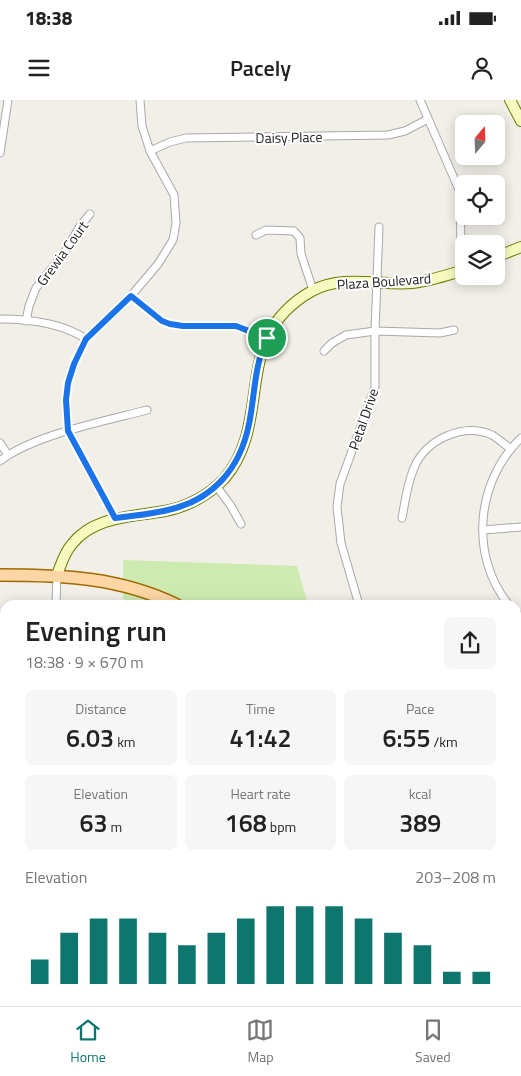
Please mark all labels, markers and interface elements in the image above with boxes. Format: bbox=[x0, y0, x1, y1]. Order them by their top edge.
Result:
text: 18:38 bbox=[25, 3, 72, 32]
text: Pacely bbox=[230, 51, 291, 85]
icon: menu bbox=[25, 54, 53, 82]
icon: person bbox=[468, 54, 496, 82]
north arrow bbox=[455, 115, 505, 165]
map controls bbox=[455, 115, 505, 285]
street label: Daisy Place bbox=[255, 126, 323, 148]
button: locate bbox=[455, 175, 505, 225]
street label: Grewia Court bbox=[31, 216, 93, 290]
button: layers bbox=[455, 235, 505, 285]
street label: Plaza Boulevard bbox=[336, 267, 432, 295]
pin bbox=[246, 317, 288, 359]
icon: arrive bbox=[253, 324, 281, 352]
street label: Petal Drive bbox=[343, 385, 383, 453]
text: Evening run bbox=[25, 609, 167, 652]
button: share bbox=[444, 617, 496, 669]
text: 18:38 · 9 × 670 m bbox=[25, 650, 144, 674]
text: Distance bbox=[75, 698, 126, 719]
text: Time bbox=[246, 698, 275, 719]
text: Pace bbox=[406, 698, 434, 719]
text: 6.03 bbox=[66, 719, 114, 757]
text: 41:42 bbox=[230, 719, 291, 757]
text: 6:55 bbox=[383, 719, 431, 757]
text: km bbox=[114, 731, 136, 752]
text: /km bbox=[431, 731, 458, 752]
text: Elevation bbox=[74, 783, 128, 804]
text: Heart rate bbox=[230, 783, 291, 804]
text: kcal bbox=[409, 783, 432, 804]
text: 63 bbox=[79, 804, 107, 842]
text: 168 bbox=[225, 804, 267, 842]
text: 389 bbox=[399, 804, 441, 842]
text: m bbox=[107, 816, 122, 837]
text: bpm bbox=[267, 816, 296, 837]
text: Elevation bbox=[25, 865, 87, 889]
text: 203–208 m bbox=[415, 865, 496, 889]
tab: Home bbox=[70, 1016, 106, 1067]
tab: Map bbox=[246, 1016, 274, 1067]
tab: Saved bbox=[415, 1016, 451, 1067]

